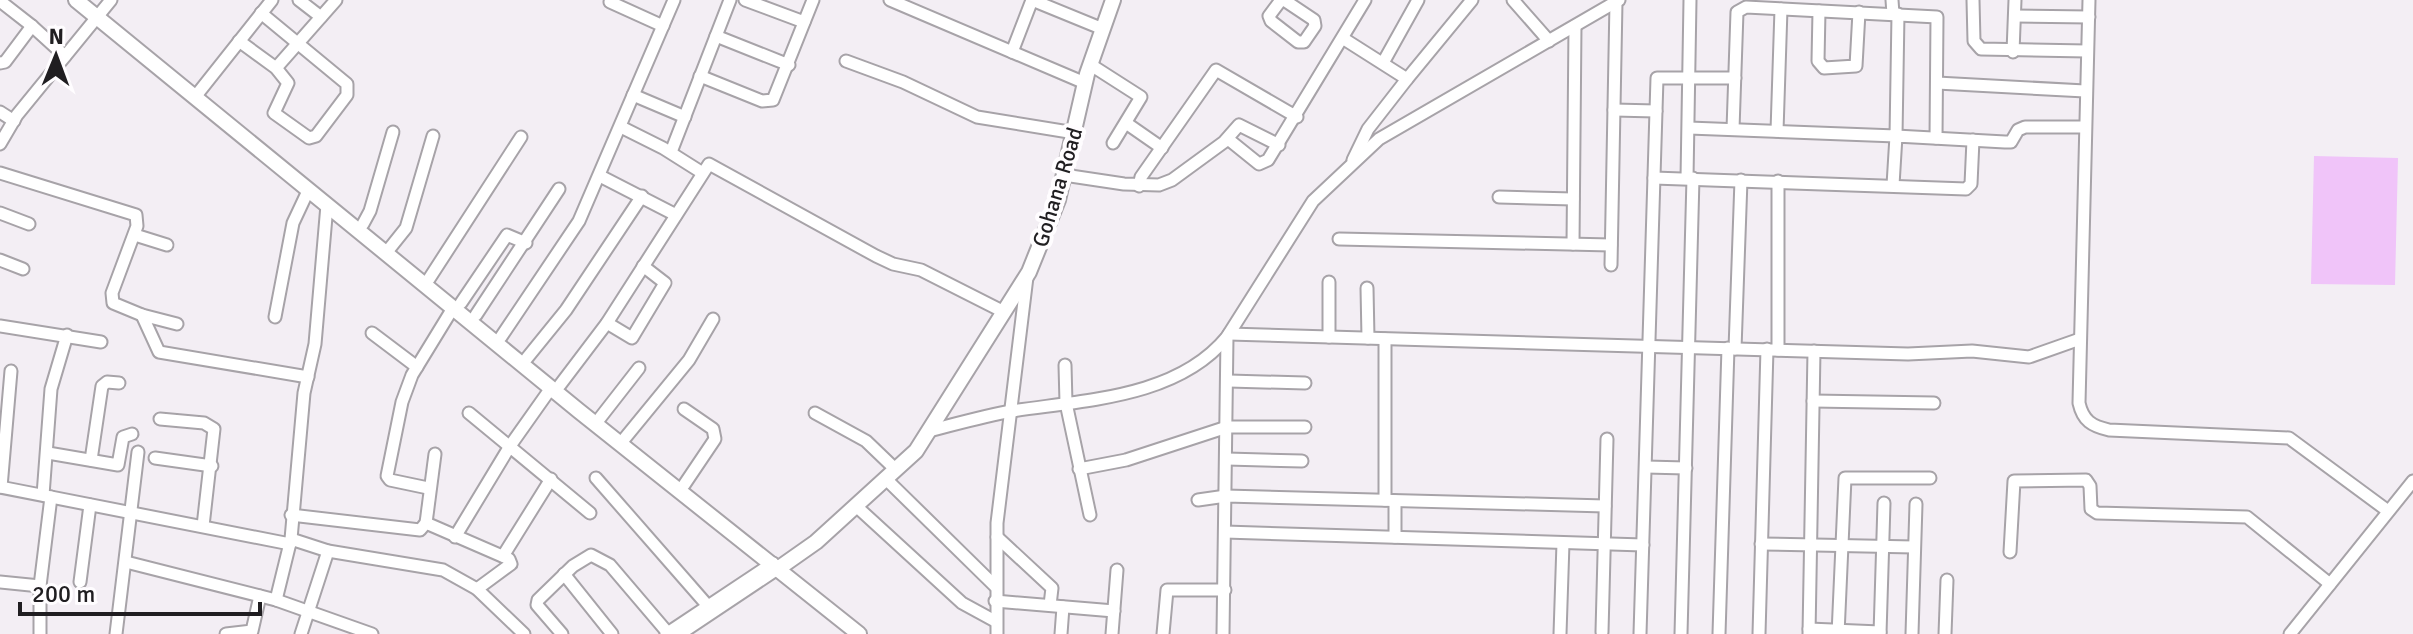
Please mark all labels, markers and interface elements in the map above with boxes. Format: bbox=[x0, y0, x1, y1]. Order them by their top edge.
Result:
north arrow bbox=[16, 16, 96, 96]
text: N bbox=[48, 23, 64, 50]
street label: Gohana Road bbox=[1026, 124, 1088, 250]
scale bar bbox=[20, 566, 260, 616]
text: 200 m bbox=[32, 579, 95, 609]

